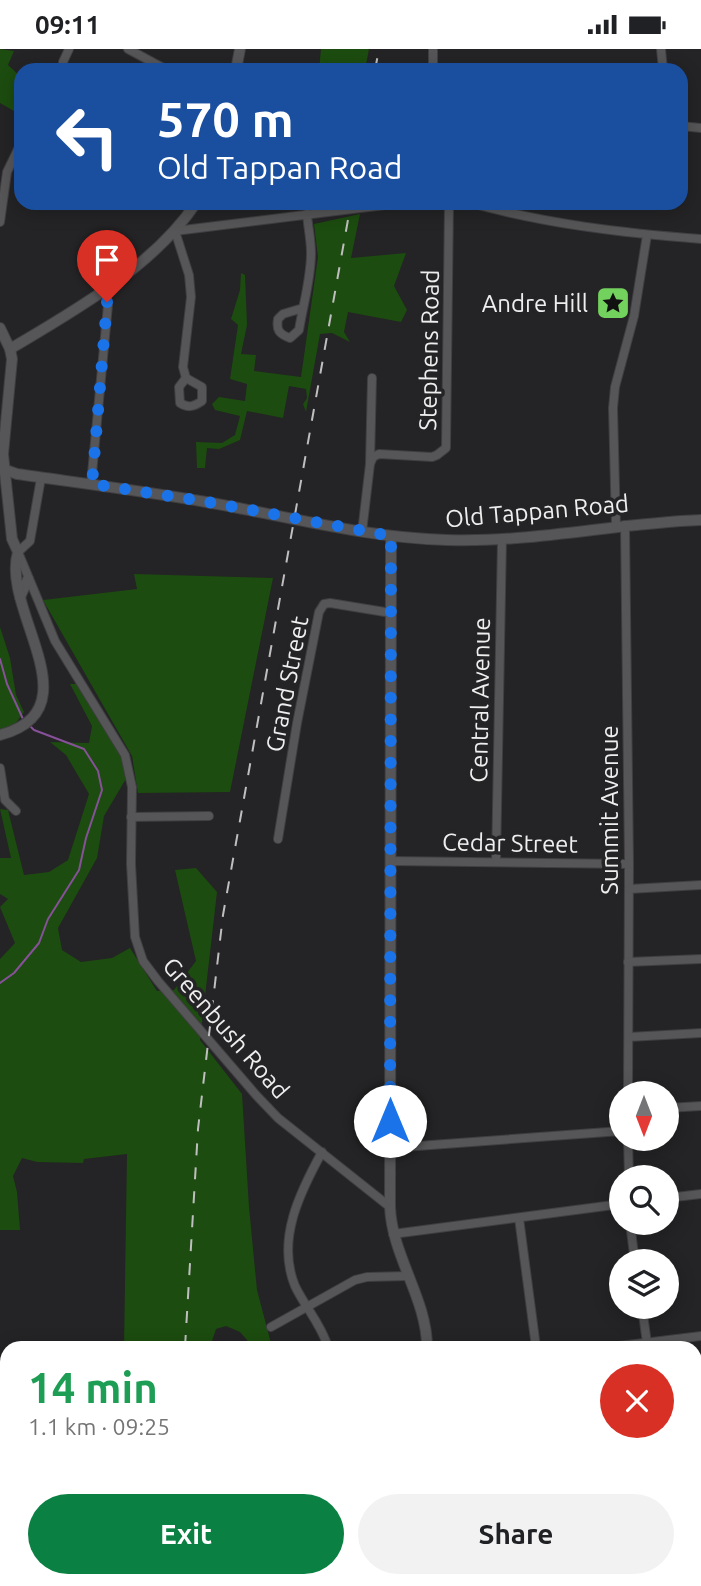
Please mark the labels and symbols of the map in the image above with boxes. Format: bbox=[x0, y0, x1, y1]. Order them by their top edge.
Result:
pin bbox=[77, 230, 137, 302]
street label: Stephens Road bbox=[414, 269, 444, 431]
place icon: Andre Hill bbox=[594, 284, 632, 322]
place label: Andre Hill bbox=[482, 290, 588, 317]
street label: Old Tappan Road bbox=[444, 490, 630, 532]
street label: Grand Street bbox=[261, 613, 313, 754]
street label: Central Avenue bbox=[465, 617, 495, 783]
street label: Summit Avenue bbox=[596, 725, 623, 895]
street label: Cedar Street bbox=[442, 828, 579, 858]
street label: Greenbush Road bbox=[157, 952, 295, 1104]
north arrow bbox=[609, 1081, 679, 1151]
position arrow bbox=[353, 1084, 427, 1158]

